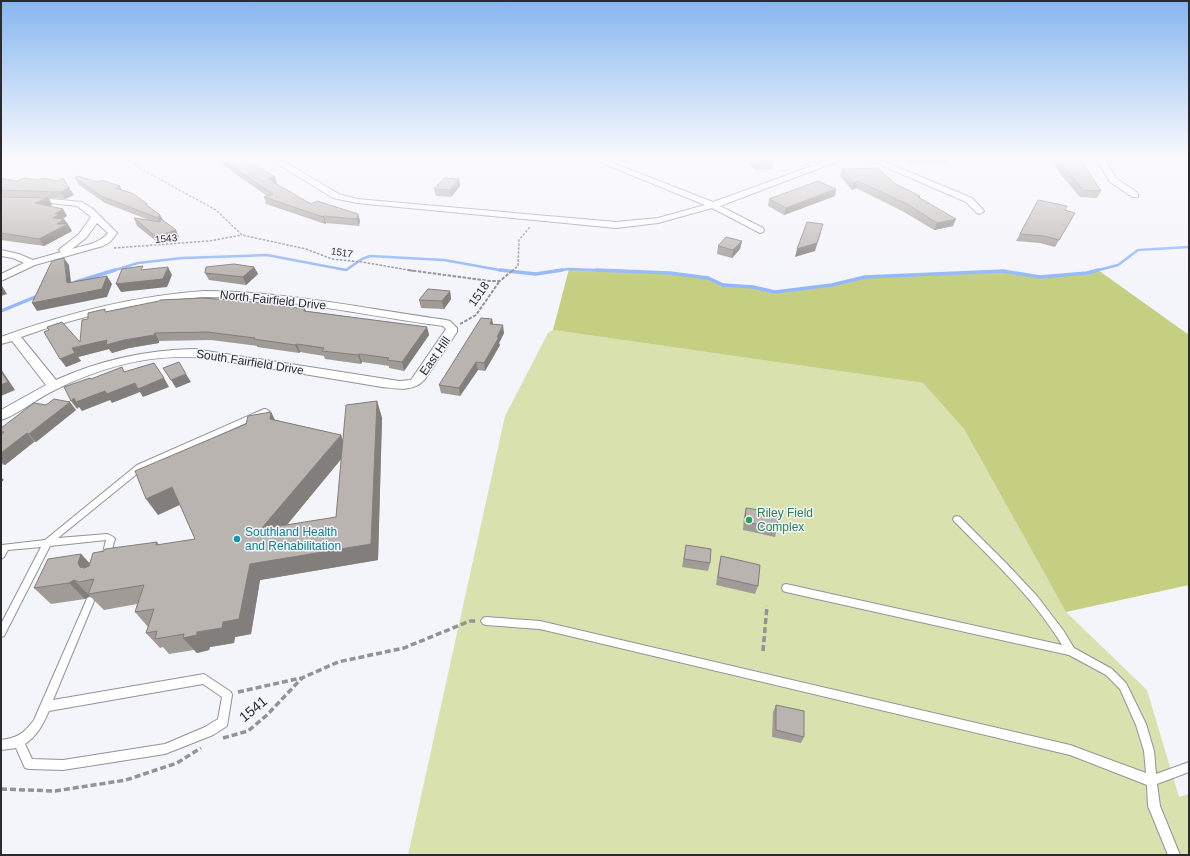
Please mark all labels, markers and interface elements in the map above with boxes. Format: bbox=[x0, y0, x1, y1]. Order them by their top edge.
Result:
street label: 1543 bbox=[154, 232, 178, 245]
street label: 1517 bbox=[330, 245, 354, 260]
street label: 1518 bbox=[466, 279, 493, 309]
street label: North Fairfield Drive bbox=[219, 287, 327, 313]
street label: East Hill bbox=[417, 334, 453, 378]
street label: South Fairfield Drive bbox=[195, 347, 305, 377]
place label: Riley Field Complex bbox=[757, 506, 813, 534]
marker: Riley Field Complex bbox=[744, 515, 754, 525]
place label: Southland Health and Rehabilitation bbox=[245, 525, 341, 553]
marker: Southland Health and Rehabilitation bbox=[232, 534, 242, 544]
street label: 1541 bbox=[236, 693, 270, 725]

